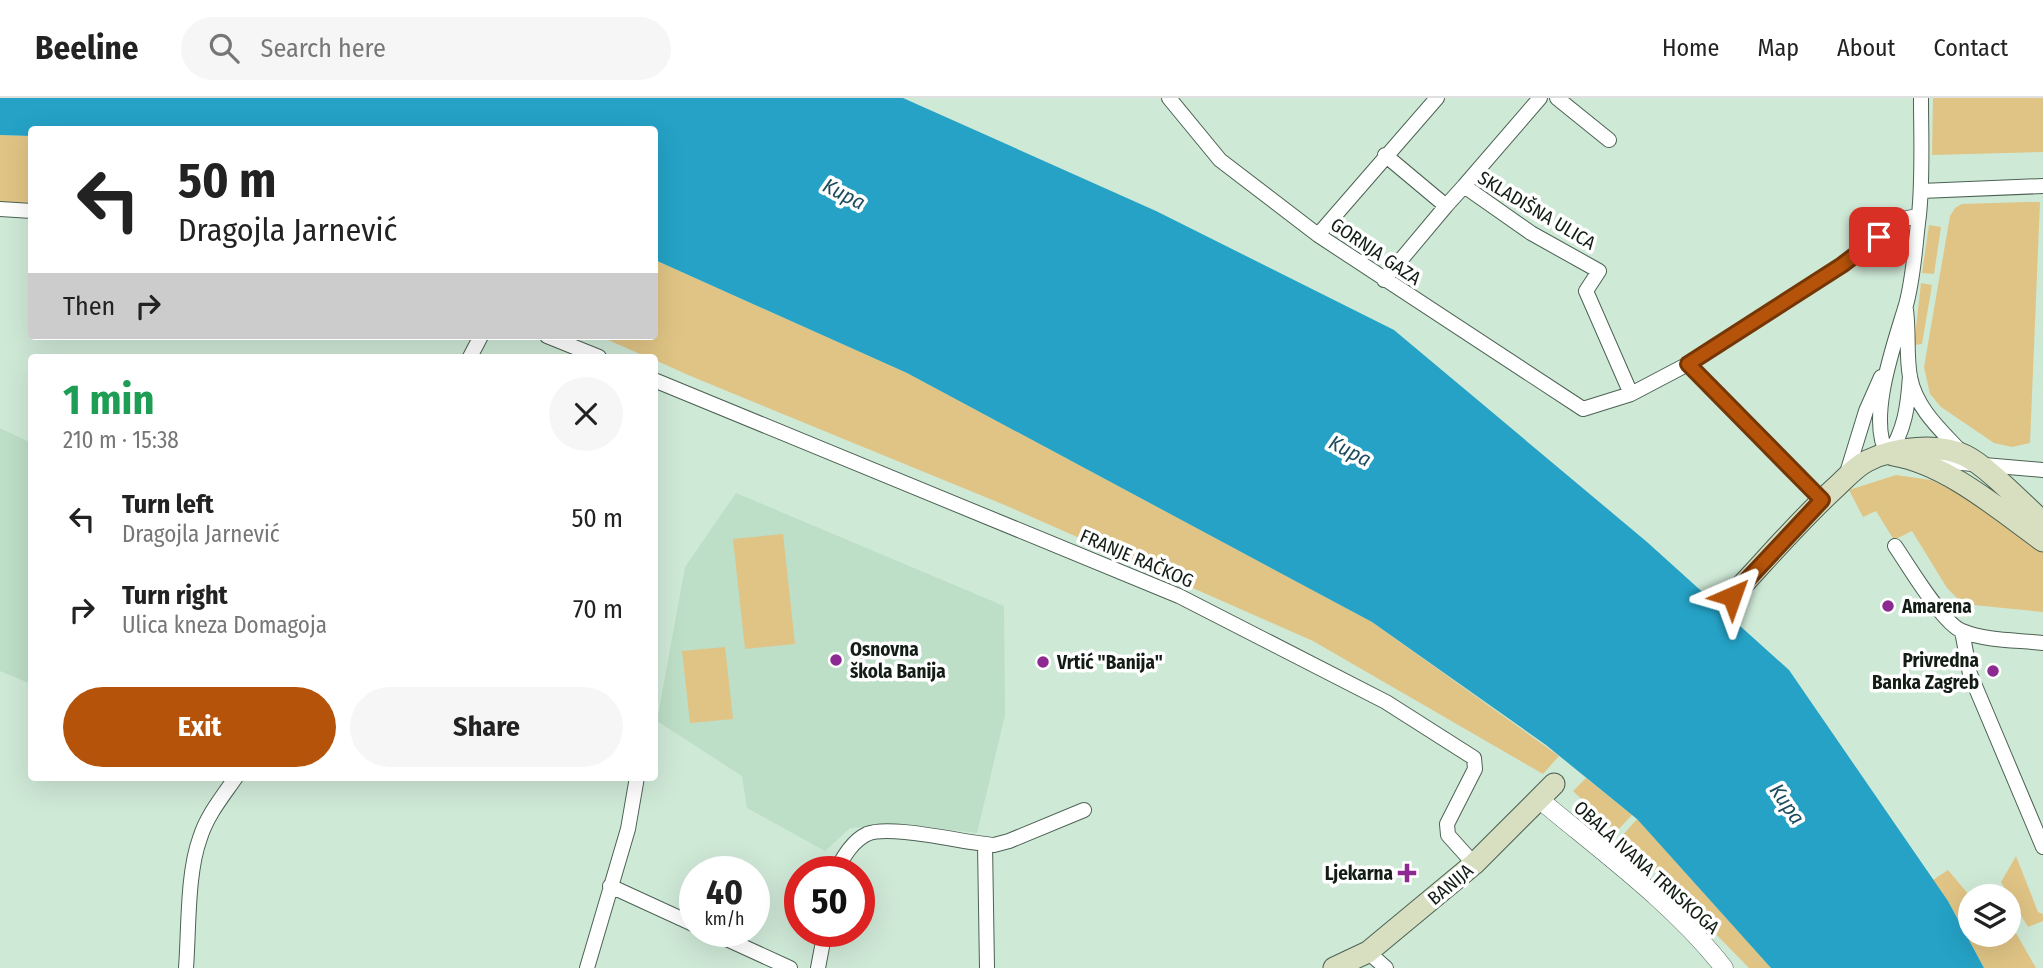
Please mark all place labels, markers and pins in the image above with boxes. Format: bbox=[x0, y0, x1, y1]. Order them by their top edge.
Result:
pin bbox=[1849, 207, 1909, 267]
place label: Amarena bbox=[1901, 595, 1972, 618]
marker: Amarena bbox=[1880, 598, 1896, 614]
place label: Osnovna škola Banija bbox=[850, 638, 946, 683]
place label: Privredna Banka Zagreb bbox=[1872, 649, 1979, 694]
place label: Vrtić "Banija" bbox=[1056, 651, 1163, 674]
marker: Osnovna škola Banija bbox=[828, 652, 844, 668]
marker: Vrtić "Banija" bbox=[1035, 654, 1051, 670]
marker: Privredna Banka Zagreb bbox=[1985, 663, 2001, 679]
place label: Ljekarna bbox=[1325, 862, 1393, 885]
marker: Ljekarna bbox=[1399, 865, 1415, 881]

